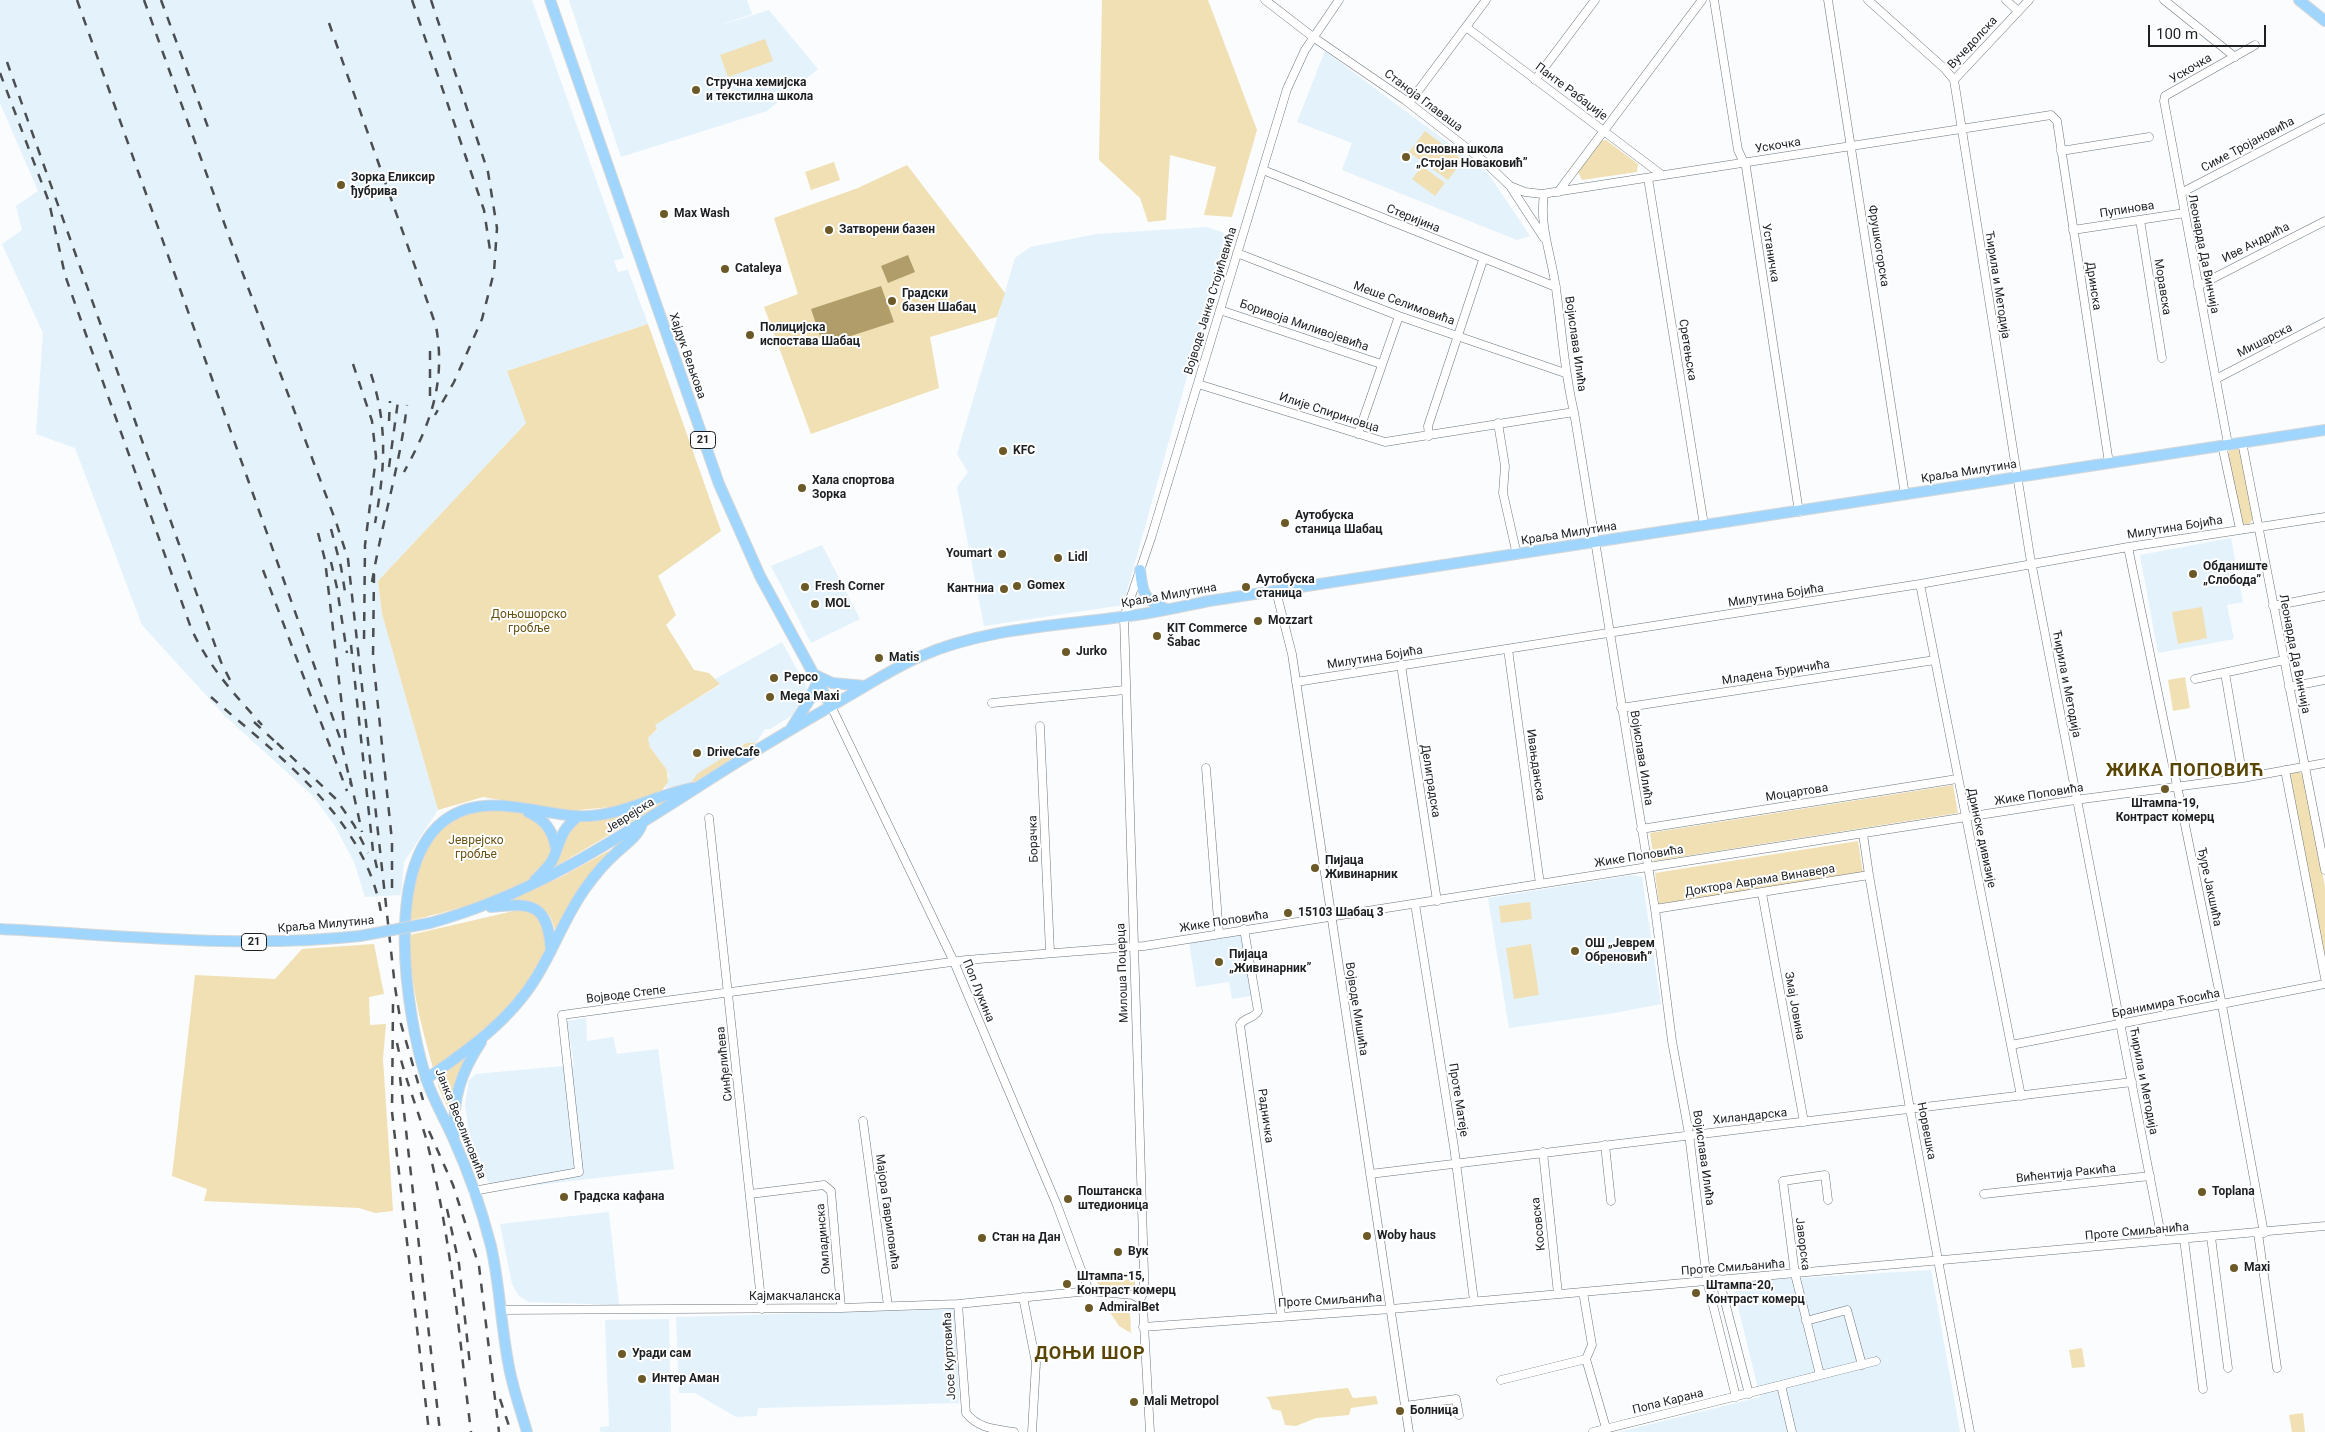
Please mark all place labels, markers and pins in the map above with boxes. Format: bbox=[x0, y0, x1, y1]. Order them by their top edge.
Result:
place label: Стручна хемијска и текстилна школа bbox=[706, 76, 813, 104]
marker: Стручна хемијска и текстилна школа bbox=[690, 84, 702, 96]
place label: Основна школа „Стојан Новаковић” bbox=[1416, 143, 1528, 171]
marker: Основна школа „Стојан Новаковић” bbox=[1400, 151, 1412, 163]
place label: Зорка Еликсир ђубрива bbox=[351, 171, 435, 199]
marker: Зорка Еликсир ђубрива bbox=[335, 179, 347, 191]
place label: Max Wash bbox=[674, 207, 730, 221]
marker: Max Wash bbox=[658, 208, 670, 220]
place label: Затворени базен bbox=[839, 223, 935, 237]
marker: Затворени базен bbox=[823, 224, 835, 236]
place label: Cataleya bbox=[735, 262, 782, 276]
marker: Cataleya bbox=[719, 263, 731, 275]
place label: Градски базен Шабац bbox=[902, 287, 976, 315]
marker: Градски базен Шабац bbox=[886, 295, 898, 307]
place label: Полицијска испостава Шабац bbox=[760, 321, 860, 349]
marker: Полицијска испостава Шабац bbox=[744, 329, 756, 341]
place label: KFC bbox=[1013, 444, 1035, 458]
marker: KFC bbox=[997, 445, 1009, 457]
place label: Хала спортова Зорка bbox=[812, 474, 894, 502]
marker: Хала спортова Зорка bbox=[796, 482, 808, 494]
place label: Аутобуска станица Шабац bbox=[1295, 509, 1382, 537]
marker: Аутобуска станица Шабац bbox=[1279, 517, 1291, 529]
place label: Youmart bbox=[946, 547, 992, 561]
marker: Youmart bbox=[996, 548, 1008, 560]
place label: Lidl bbox=[1068, 551, 1088, 565]
marker: Lidl bbox=[1052, 552, 1064, 564]
place label: Обданиште „Слобода” bbox=[2203, 560, 2268, 588]
marker: Обданиште „Слобода” bbox=[2187, 568, 2199, 580]
place label: Аутобуска станица bbox=[1256, 573, 1315, 601]
place label: Gomex bbox=[1027, 579, 1065, 593]
place label: Fresh Corner bbox=[815, 580, 885, 594]
marker: Gomex bbox=[1011, 580, 1023, 592]
marker: Fresh Corner bbox=[799, 581, 811, 593]
marker: Аутобуска станица bbox=[1240, 581, 1252, 593]
place label: Кантниа bbox=[947, 582, 994, 596]
marker: Кантниа bbox=[998, 583, 1010, 595]
place label: MOL bbox=[825, 597, 850, 611]
marker: MOL bbox=[809, 598, 821, 610]
place label: Mozzart bbox=[1268, 614, 1313, 628]
marker: Mozzart bbox=[1252, 615, 1264, 627]
place label: KIT Commerce Šabac bbox=[1167, 622, 1247, 650]
marker: KIT Commerce Šabac bbox=[1151, 630, 1163, 642]
place label: Jurko bbox=[1076, 645, 1107, 659]
marker: Jurko bbox=[1060, 646, 1072, 658]
place label: Matis bbox=[889, 651, 919, 665]
marker: Matis bbox=[873, 652, 885, 664]
place label: Pepco bbox=[784, 671, 818, 685]
marker: Pepco bbox=[768, 672, 780, 684]
place label: Mega Maxi bbox=[780, 690, 839, 704]
marker: Mega Maxi bbox=[764, 691, 776, 703]
place label: DriveCafe bbox=[707, 746, 760, 760]
marker: DriveCafe bbox=[691, 747, 703, 759]
marker: Штампа-19, Контраст комерц bbox=[2159, 783, 2171, 795]
place label: Штампа-19, Контраст комерц bbox=[2116, 797, 2214, 825]
place label: Пијаца Живинарник bbox=[1325, 854, 1398, 882]
marker: Пијаца Живинарник bbox=[1309, 862, 1321, 874]
place label: 15103 Шабац 3 bbox=[1298, 906, 1384, 920]
marker: 15103 Шабац 3 bbox=[1282, 907, 1294, 919]
place label: ОШ „Јеврем Обреновић” bbox=[1585, 937, 1655, 965]
marker: ОШ „Јеврем Обреновић” bbox=[1569, 945, 1581, 957]
place label: Пијаца „Живинарник” bbox=[1229, 948, 1311, 976]
marker: Пијаца „Живинарник” bbox=[1213, 956, 1225, 968]
place label: Поштанска штедионица bbox=[1078, 1185, 1149, 1213]
place label: Toplana bbox=[2212, 1185, 2255, 1199]
marker: Toplana bbox=[2196, 1186, 2208, 1198]
place label: Градска кафана bbox=[574, 1190, 664, 1204]
marker: Градска кафана bbox=[558, 1191, 570, 1203]
marker: Поштанска штедионица bbox=[1062, 1193, 1074, 1205]
place label: Woby haus bbox=[1377, 1229, 1436, 1243]
marker: Woby haus bbox=[1361, 1230, 1373, 1242]
place label: Стан на Дан bbox=[992, 1231, 1060, 1245]
marker: Стан на Дан bbox=[976, 1232, 988, 1244]
place label: Вук bbox=[1128, 1245, 1148, 1259]
marker: Вук bbox=[1112, 1246, 1124, 1258]
place label: Maxi bbox=[2244, 1261, 2270, 1275]
marker: Maxi bbox=[2228, 1262, 2240, 1274]
place label: Штампа-15, Контраст комерц bbox=[1077, 1270, 1176, 1298]
marker: Штампа-15, Контраст комерц bbox=[1061, 1278, 1073, 1290]
place label: Штампа-20, Контраст комерц bbox=[1706, 1279, 1805, 1307]
marker: Штампа-20, Контраст комерц bbox=[1690, 1287, 1702, 1299]
place label: AdmiralBet bbox=[1099, 1301, 1159, 1315]
marker: AdmiralBet bbox=[1083, 1302, 1095, 1314]
place label: Уради сам bbox=[632, 1347, 691, 1361]
marker: Уради сам bbox=[616, 1348, 628, 1360]
place label: Интер Аман bbox=[652, 1372, 719, 1386]
marker: Интер Аман bbox=[636, 1373, 648, 1385]
place label: Mali Metropol bbox=[1144, 1395, 1219, 1409]
marker: Mali Metropol bbox=[1128, 1396, 1140, 1408]
place label: Болница bbox=[1410, 1404, 1458, 1418]
marker: Болница bbox=[1394, 1405, 1406, 1417]

